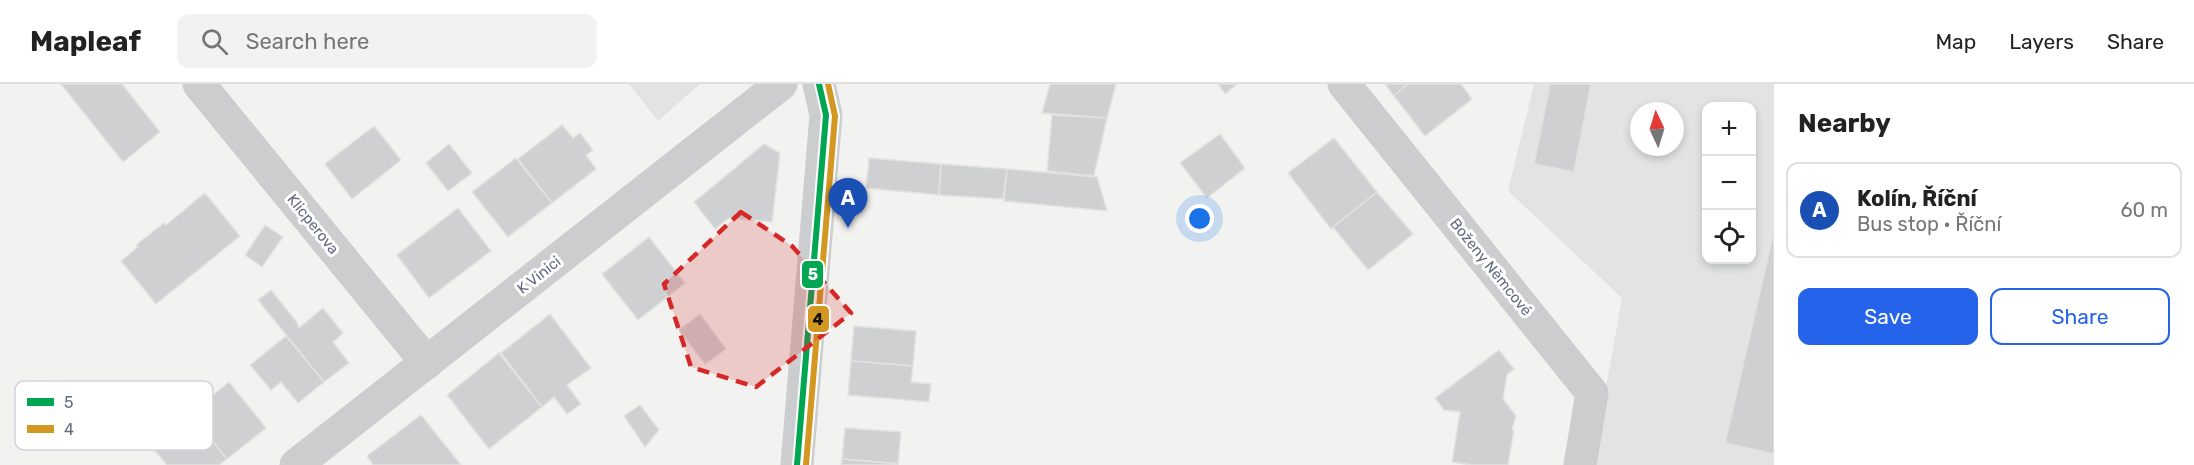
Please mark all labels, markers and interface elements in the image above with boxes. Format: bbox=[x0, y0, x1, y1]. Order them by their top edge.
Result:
search box bbox=[177, 14, 597, 68]
text: Mapleaf bbox=[30, 25, 141, 58]
icon: search bbox=[198, 25, 231, 58]
text: Search here bbox=[246, 28, 369, 55]
text: Map bbox=[1935, 29, 1976, 54]
text: Layers bbox=[2009, 29, 2074, 54]
text: Share bbox=[2107, 29, 2164, 54]
north arrow bbox=[1630, 102, 1684, 156]
map controls bbox=[1702, 102, 1756, 264]
button: + bbox=[1702, 102, 1756, 156]
text: Nearby bbox=[1798, 108, 1891, 139]
button: − bbox=[1702, 156, 1756, 210]
pin: A bbox=[828, 178, 868, 228]
text: Kolín, Říční bbox=[1857, 185, 1977, 212]
street label: Klicperova bbox=[283, 190, 343, 258]
text: A bbox=[1812, 198, 1827, 222]
text: 60 m bbox=[2121, 198, 2168, 222]
your location bbox=[1185, 204, 1214, 233]
button: locate bbox=[1702, 210, 1756, 264]
text: Bus stop · Říční bbox=[1857, 212, 2001, 236]
street label: Boženy Němcové bbox=[1446, 215, 1536, 319]
street label: K Vinici bbox=[514, 252, 564, 298]
line badge: 5 bbox=[801, 260, 824, 289]
text: 5 bbox=[808, 265, 818, 284]
button: Save bbox=[1798, 288, 1978, 345]
button: Share bbox=[1990, 288, 2170, 345]
line badge: 4 bbox=[807, 305, 830, 333]
text: 4 bbox=[813, 310, 824, 329]
legend bbox=[15, 381, 213, 450]
text: 5 bbox=[64, 393, 74, 412]
text: 4 bbox=[64, 420, 74, 439]

